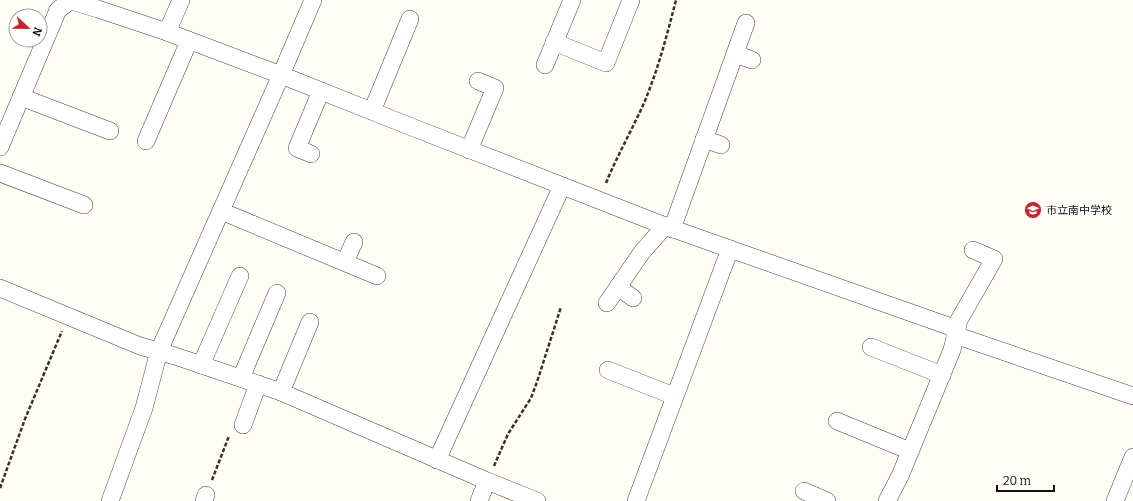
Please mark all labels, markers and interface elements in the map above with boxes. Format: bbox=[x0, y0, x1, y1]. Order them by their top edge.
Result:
north arrow bbox=[8, 8, 48, 48]
text: N bbox=[29, 25, 44, 38]
school or university icon: 市立南中学校 bbox=[1023, 200, 1043, 220]
place label: 市立南中学校 bbox=[1046, 204, 1112, 217]
scale bar bbox=[997, 467, 1054, 493]
text: 20 m bbox=[1003, 474, 1032, 488]

